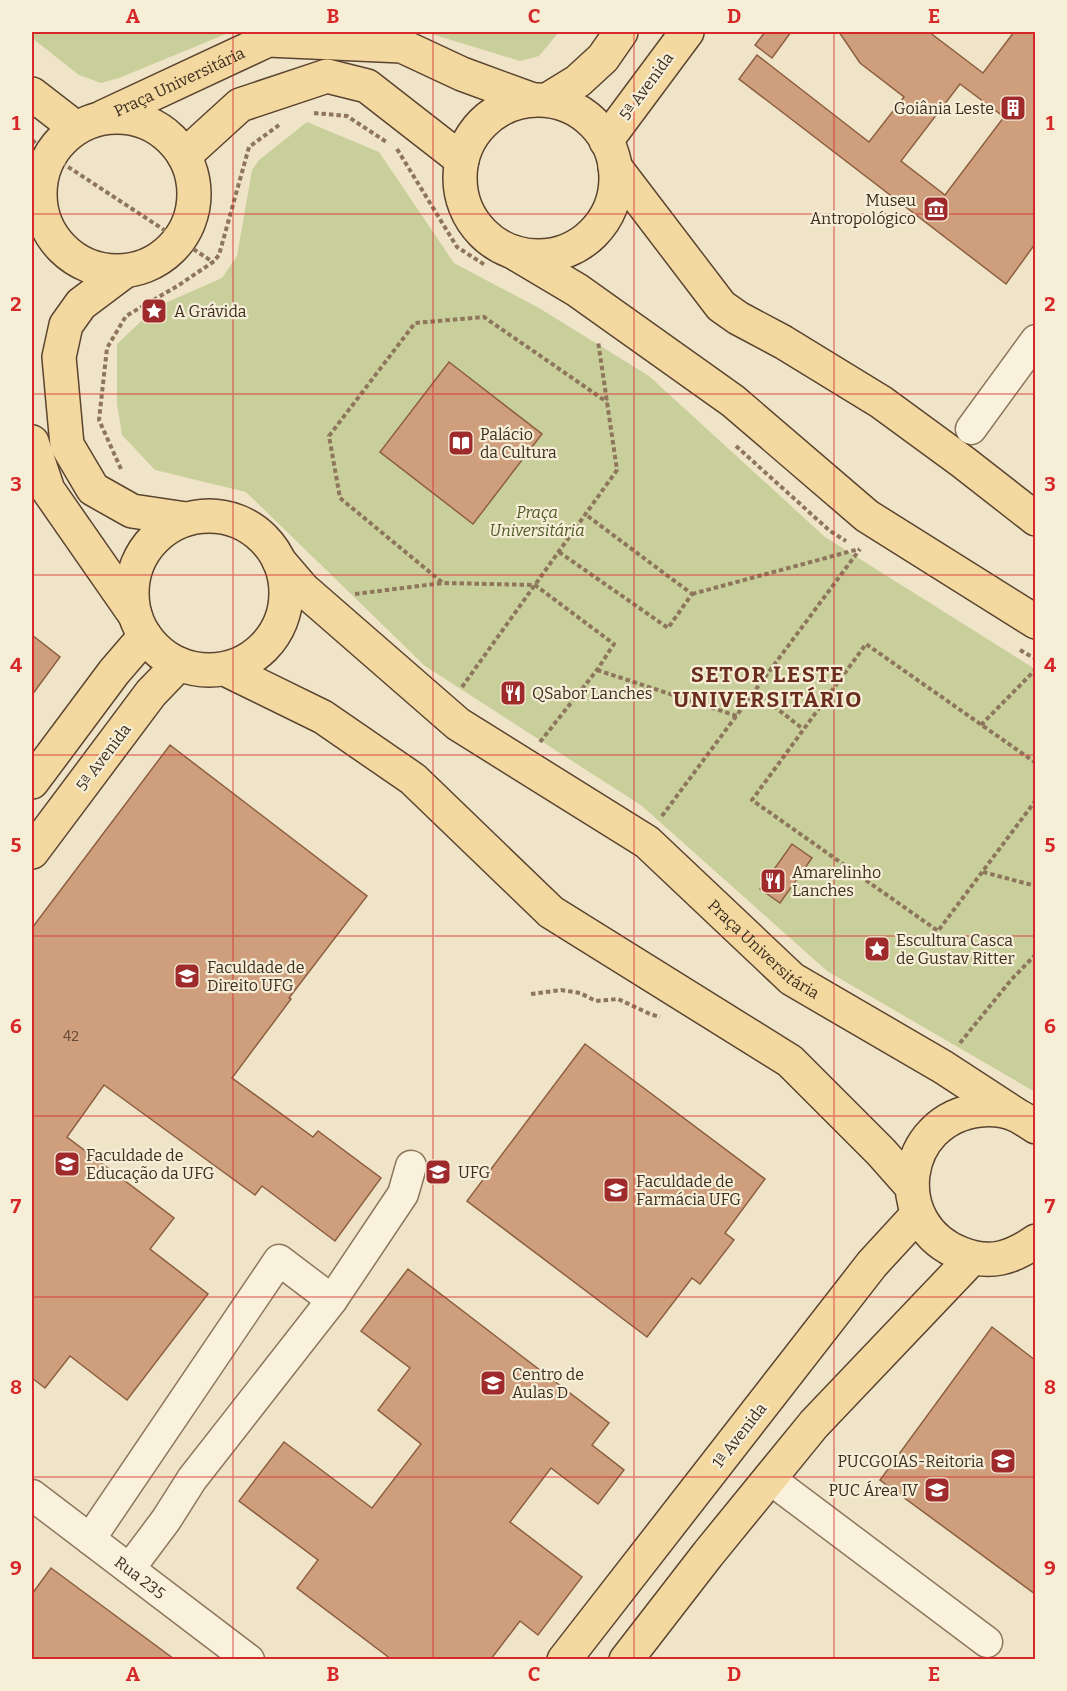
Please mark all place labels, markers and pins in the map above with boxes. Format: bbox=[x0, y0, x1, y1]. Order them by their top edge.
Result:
building icon: Goiânia Leste bbox=[998, 93, 1028, 123]
place label: Goiânia Leste bbox=[894, 99, 994, 118]
place label: Museu Antropológico bbox=[810, 191, 916, 228]
museum icon: Museu Antropológico bbox=[921, 194, 951, 224]
place icon: A Grávida bbox=[139, 296, 169, 326]
place label: A Grávida bbox=[174, 302, 247, 321]
place label: Palácio da Cultura bbox=[480, 425, 557, 462]
library icon: Palácio da Cultura bbox=[446, 428, 476, 458]
restaurant icon: QSabor Lanches bbox=[498, 678, 528, 708]
place label: QSabor Lanches bbox=[532, 684, 652, 703]
place label: Amarelinho Lanches bbox=[792, 863, 881, 900]
restaurant icon: Amarelinho Lanches bbox=[758, 866, 788, 896]
place label: Escultura Casca de Gustav Ritter bbox=[896, 931, 1015, 968]
place icon: Escultura Casca de Gustav Ritter bbox=[862, 934, 892, 964]
place label: Faculdade de Direito UFG bbox=[207, 958, 304, 995]
school or university icon: Faculdade de Direito UFG bbox=[172, 961, 202, 991]
place label: Faculdade de Educação da UFG bbox=[86, 1146, 215, 1183]
school or university icon: Faculdade de Educação da UFG bbox=[52, 1149, 82, 1179]
school or university icon: UFG bbox=[423, 1157, 453, 1187]
place label: UFG bbox=[458, 1163, 490, 1182]
place label: Faculdade de Farmácia UFG bbox=[636, 1172, 741, 1209]
school or university icon: Faculdade de Farmácia UFG bbox=[601, 1175, 631, 1205]
place label: Centro de Aulas D bbox=[512, 1365, 584, 1402]
school or university icon: Centro de Aulas D bbox=[478, 1368, 508, 1398]
school or university icon: PUCGOIAS-Reitoria bbox=[988, 1446, 1018, 1476]
place label: PUCGOIAS-Reitoria bbox=[838, 1452, 984, 1471]
school or university icon: PUC Área IV bbox=[922, 1475, 952, 1505]
place label: PUC Área IV bbox=[828, 1480, 919, 1500]

